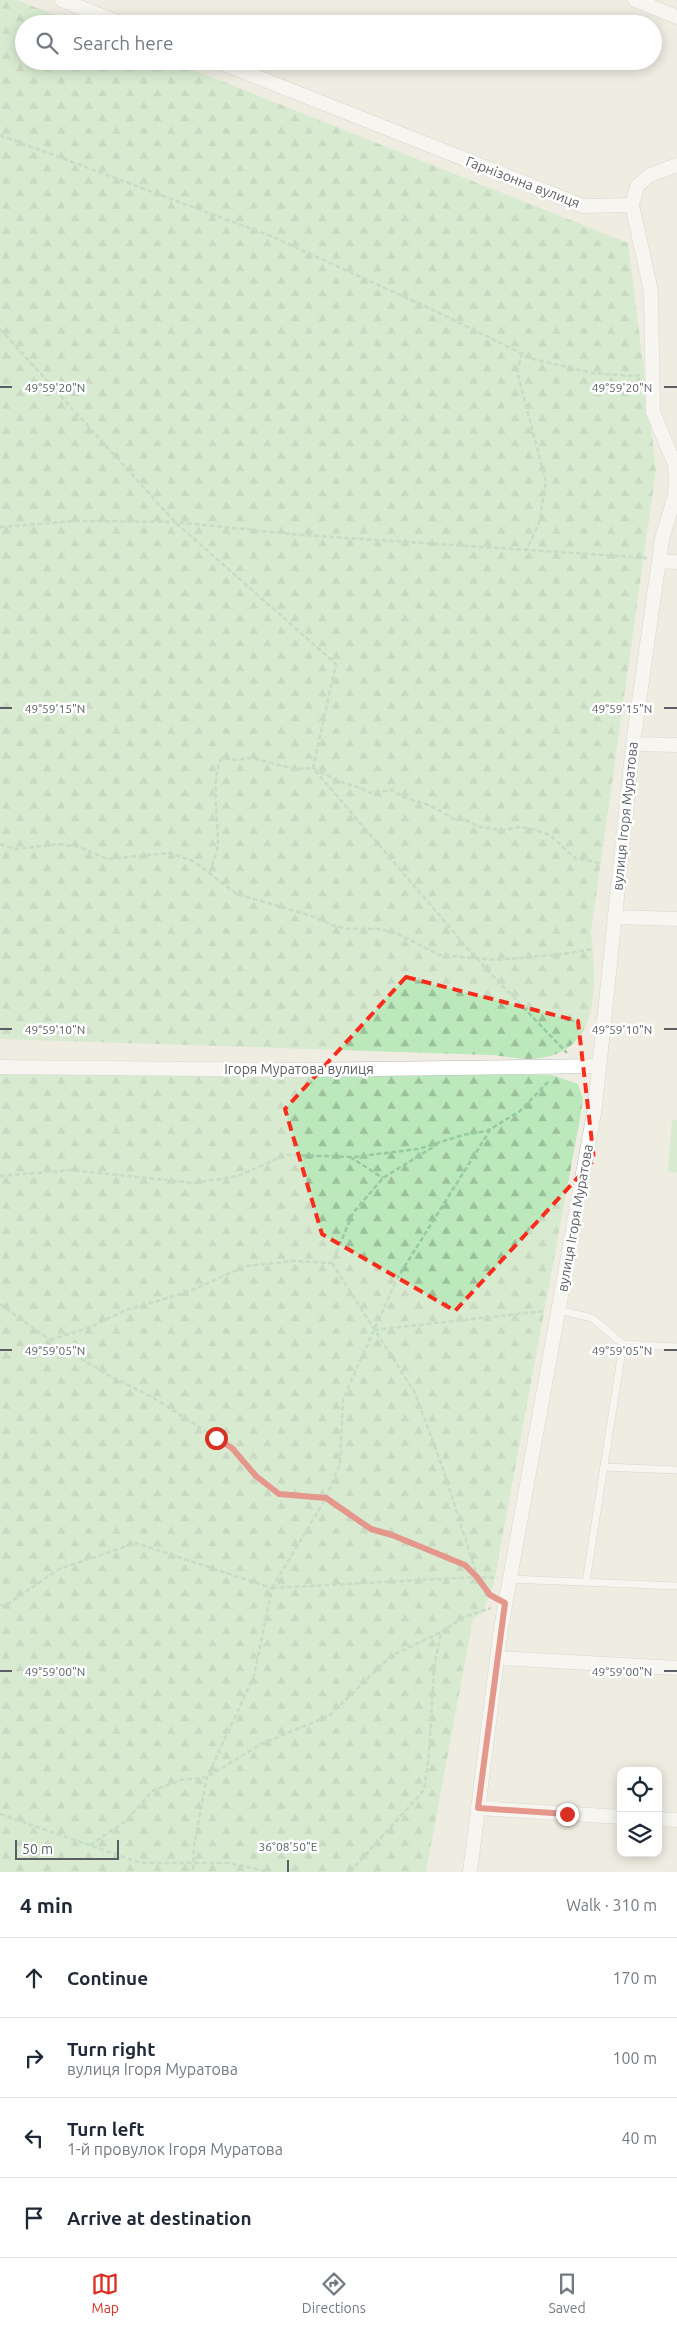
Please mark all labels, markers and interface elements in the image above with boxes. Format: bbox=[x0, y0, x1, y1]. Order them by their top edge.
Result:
search box bbox=[15, 15, 662, 70]
icon: search bbox=[33, 29, 61, 57]
text: Search here bbox=[73, 32, 173, 54]
street label: Гарнізонна вулиця bbox=[464, 153, 582, 211]
text: 49°59'20"N bbox=[25, 381, 85, 394]
text: 49°59'20"N bbox=[592, 381, 652, 394]
text: 49°59'15"N bbox=[25, 702, 85, 715]
text: 49°59'15"N bbox=[592, 702, 652, 715]
street label: вулиця Ігоря Муратова bbox=[609, 741, 641, 891]
text: 49°59'10"N bbox=[25, 1023, 85, 1036]
text: 49°59'10"N bbox=[592, 1023, 652, 1036]
street label: Ігоря Муратова вулиця bbox=[224, 1061, 374, 1077]
street label: вулиця Ігоря Муратова bbox=[554, 1143, 596, 1293]
text: 49°59'05"N bbox=[25, 1344, 85, 1357]
text: 49°59'05"N bbox=[592, 1344, 652, 1357]
route start bbox=[205, 1427, 228, 1450]
text: 49°59'00"N bbox=[25, 1665, 85, 1678]
text: 49°59'00"N bbox=[592, 1665, 652, 1678]
map controls bbox=[617, 1767, 662, 1857]
button: locate bbox=[617, 1767, 662, 1812]
route end bbox=[556, 1803, 579, 1826]
button: layers bbox=[617, 1812, 662, 1857]
scale bar bbox=[15, 1837, 119, 1860]
text: 36°08'50"E bbox=[259, 1840, 318, 1853]
text: 50 m bbox=[22, 1841, 53, 1857]
text: 4 min bbox=[20, 1893, 73, 1917]
text: Walk · 310 m bbox=[566, 1896, 657, 1914]
icon: ahead bbox=[20, 1964, 48, 1992]
text: Continue bbox=[67, 1967, 148, 1989]
text: 170 m bbox=[612, 1969, 657, 1987]
text: Turn right bbox=[67, 2038, 155, 2060]
icon: right bbox=[20, 2044, 48, 2072]
text: 100 m bbox=[612, 2049, 657, 2067]
text: вулиця Ігоря Муратова bbox=[67, 2060, 238, 2078]
text: Turn left bbox=[67, 2118, 145, 2140]
icon: left bbox=[20, 2124, 48, 2152]
text: 40 m bbox=[621, 2129, 657, 2147]
text: 1-й провулок Ігоря Муратова bbox=[67, 2140, 283, 2158]
icon: arrive bbox=[20, 2204, 48, 2232]
text: Arrive at destination bbox=[67, 2207, 252, 2229]
tab: Map bbox=[91, 2270, 119, 2316]
tab: Directions bbox=[302, 2270, 366, 2316]
tab: Saved bbox=[548, 2270, 586, 2316]

